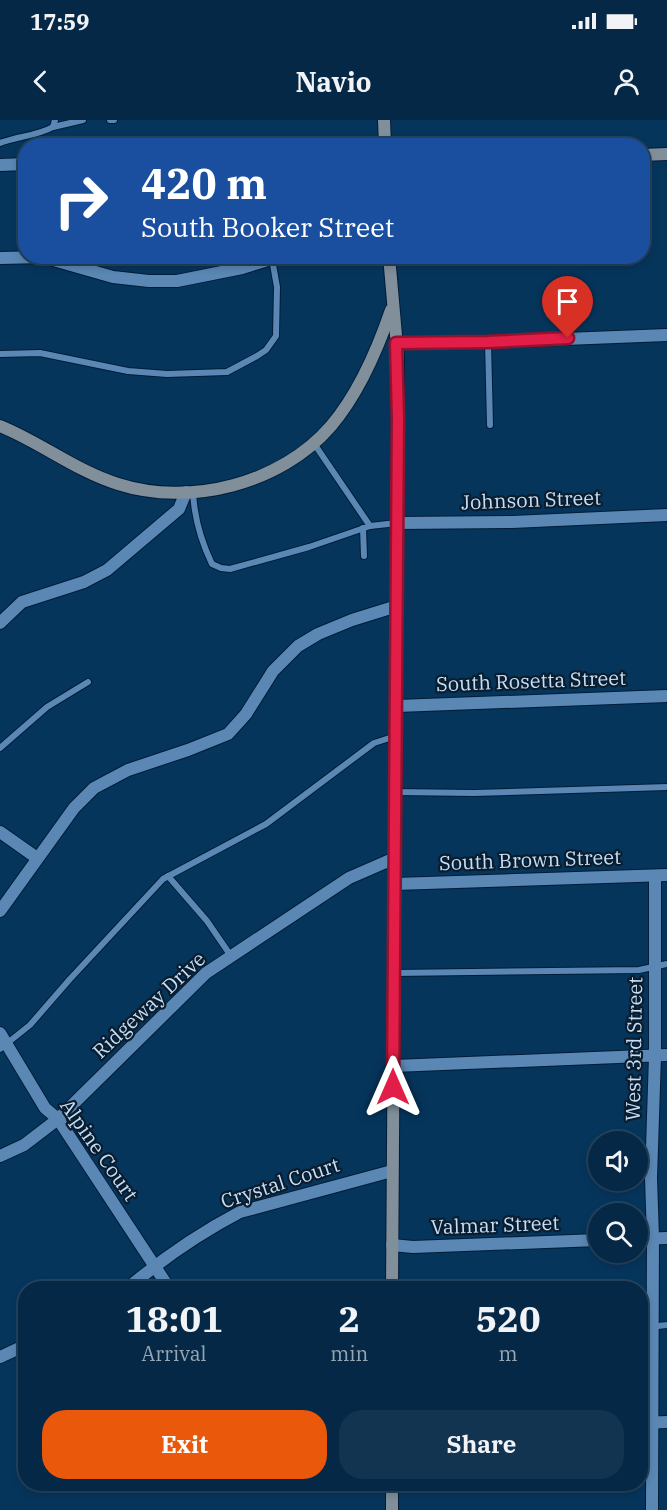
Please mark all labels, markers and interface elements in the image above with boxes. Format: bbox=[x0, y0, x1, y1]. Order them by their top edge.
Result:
text: 17:59 bbox=[30, 7, 89, 36]
text: Navio bbox=[295, 64, 372, 99]
icon: back bbox=[24, 65, 57, 98]
icon: person bbox=[610, 65, 643, 98]
text: 420 m bbox=[141, 156, 267, 211]
icon: right bbox=[42, 162, 120, 240]
text: South Booker Street bbox=[141, 209, 394, 244]
pin bbox=[542, 276, 593, 338]
icon: arrive bbox=[551, 285, 584, 318]
street label: Johnson Street bbox=[460, 484, 601, 515]
street label: South Rosetta Street bbox=[435, 664, 626, 697]
street label: South Brown Street bbox=[438, 843, 621, 876]
street label: Ridgeway Drive bbox=[86, 945, 211, 1064]
street label: West 3rd Street bbox=[619, 977, 648, 1121]
position arrow bbox=[361, 1055, 425, 1119]
street label: Alpine Court bbox=[54, 1093, 145, 1206]
map controls bbox=[588, 1131, 648, 1263]
button: sound bbox=[588, 1131, 648, 1191]
street label: Crystal Court bbox=[217, 1151, 343, 1214]
button: search bbox=[588, 1203, 648, 1263]
street label: Valmar Street bbox=[430, 1209, 560, 1240]
text: 18:01 bbox=[125, 1295, 223, 1342]
text: 2 bbox=[338, 1295, 360, 1342]
text: 520 bbox=[476, 1295, 541, 1342]
text: Arrival bbox=[142, 1340, 207, 1367]
text: min bbox=[330, 1340, 368, 1367]
text: m bbox=[499, 1340, 518, 1367]
button: Exit bbox=[42, 1410, 327, 1479]
button: Share bbox=[339, 1410, 624, 1479]

